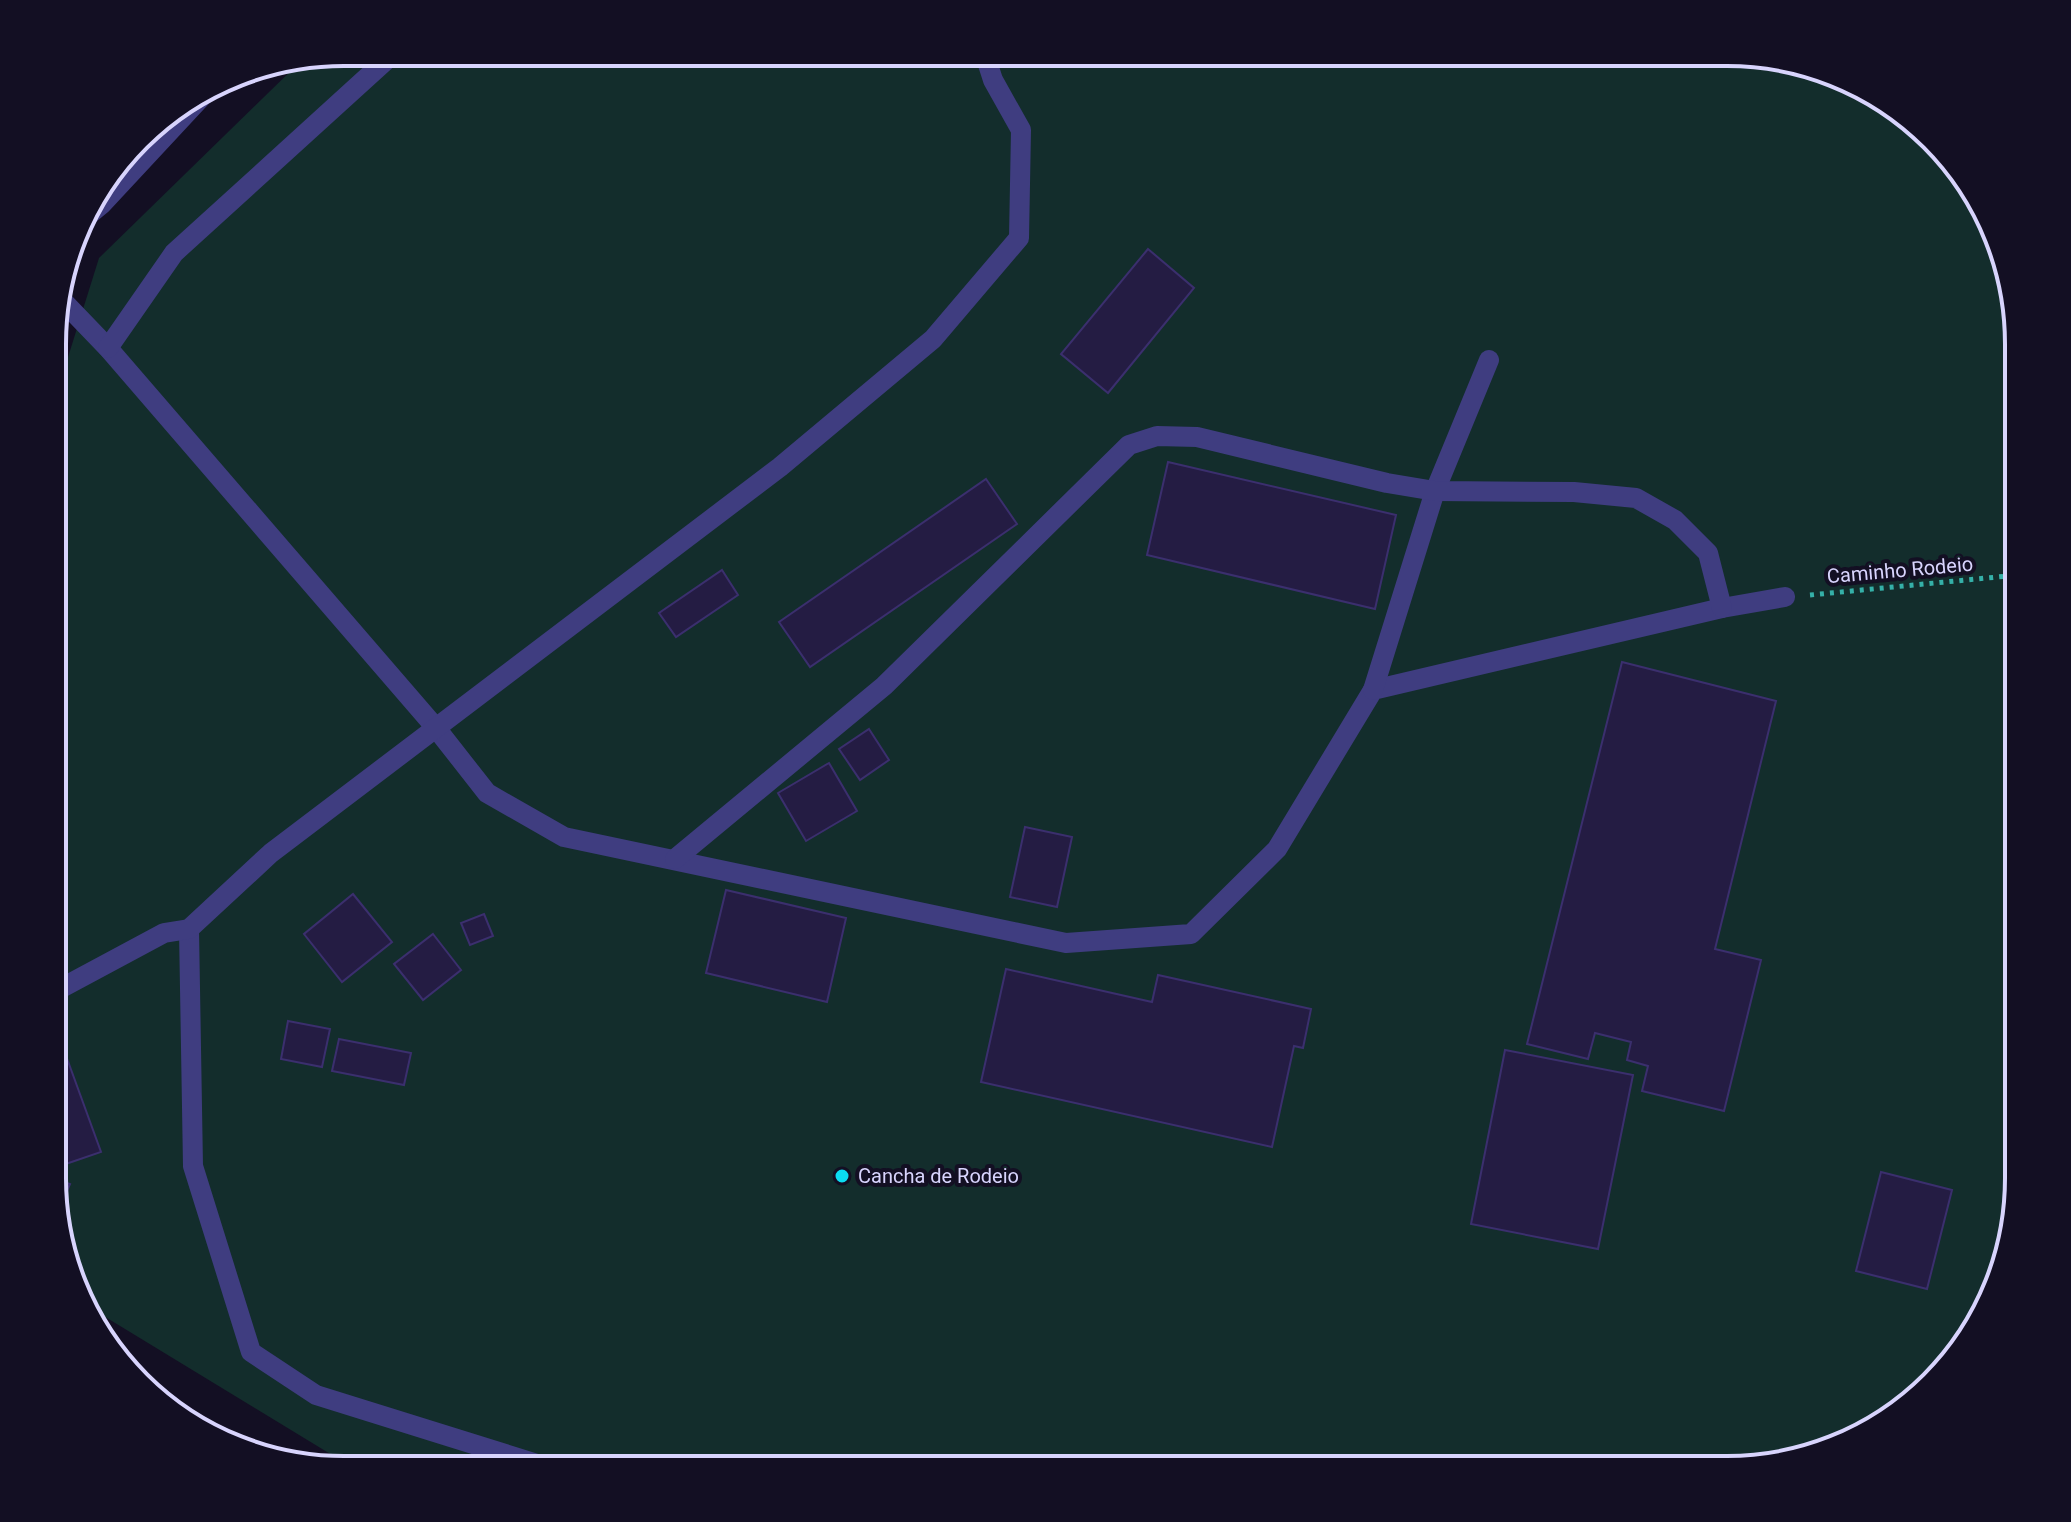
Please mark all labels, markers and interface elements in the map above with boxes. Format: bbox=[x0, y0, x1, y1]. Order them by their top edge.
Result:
street label: Caminho Rodeio bbox=[1826, 552, 1974, 588]
place label: Cancha de Rodeio bbox=[858, 1164, 1019, 1188]
marker: Cancha de Rodeio bbox=[833, 1167, 851, 1185]

